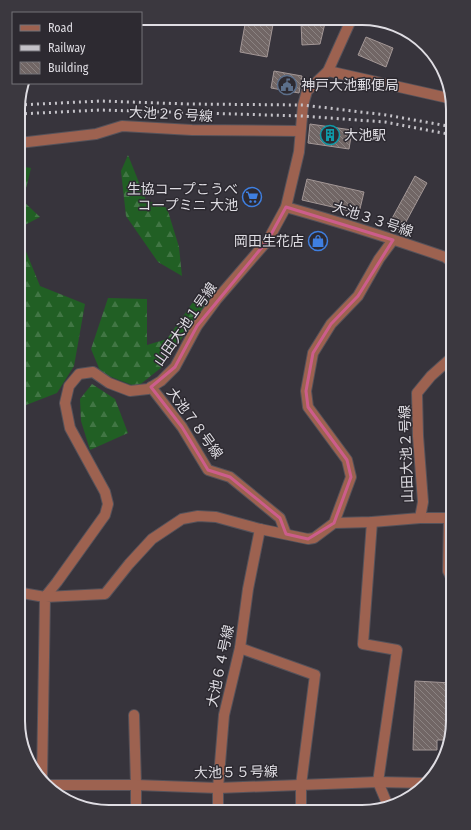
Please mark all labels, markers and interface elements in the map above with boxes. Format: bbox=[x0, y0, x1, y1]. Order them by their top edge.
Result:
legend bbox=[12, 12, 142, 84]
text: Road bbox=[48, 21, 73, 35]
text: Railway bbox=[48, 41, 86, 55]
text: Building bbox=[48, 61, 89, 75]
public building icon: 神戸大池郵便局 bbox=[276, 74, 298, 96]
place label: 神戸大池郵便局 bbox=[301, 77, 399, 94]
street label: 大池２６号線 bbox=[129, 104, 213, 125]
building icon: 大池駅 bbox=[319, 124, 341, 146]
place label: 大池駅 bbox=[344, 127, 386, 144]
place label: 生協コープこうべ コープミニ 大池 bbox=[127, 181, 238, 214]
supermarket icon: 生協コープこうべ コープミニ 大池 bbox=[241, 186, 263, 208]
street label: 大池３３号線 bbox=[330, 198, 415, 241]
shop icon: 岡田生花店 bbox=[307, 230, 329, 252]
place label: 岡田生花店 bbox=[234, 233, 304, 250]
street label: 山田大池１号線 bbox=[150, 279, 220, 369]
street label: 大池７８号線 bbox=[163, 384, 226, 462]
street label: 山田大池２号線 bbox=[396, 405, 417, 503]
street label: 大池６４号線 bbox=[203, 623, 238, 709]
street label: 大池５５号線 bbox=[194, 763, 278, 782]

